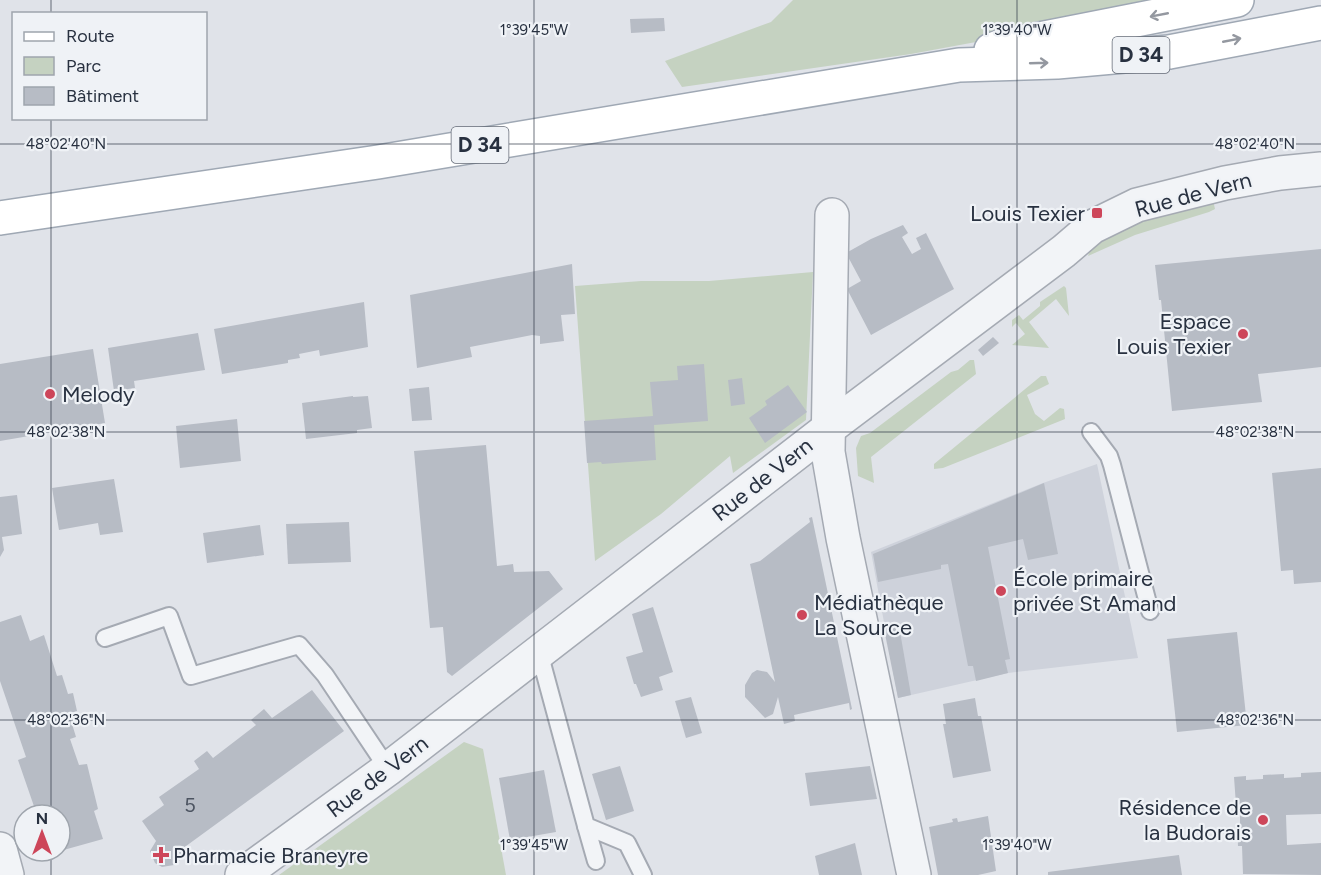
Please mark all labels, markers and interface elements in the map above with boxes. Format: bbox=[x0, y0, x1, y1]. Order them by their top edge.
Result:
one-way arrow bbox=[1150, 10, 1169, 21]
legend bbox=[12, 12, 207, 120]
text: 1°39'45"W bbox=[500, 21, 569, 39]
text: 1°39'40"W bbox=[982, 21, 1052, 39]
text: Route bbox=[66, 25, 115, 47]
one-way arrow bbox=[1222, 34, 1242, 45]
road number: D 34 bbox=[1112, 37, 1170, 73]
text: Parc bbox=[66, 55, 102, 77]
one-way arrow bbox=[1028, 57, 1048, 69]
text: Bâtiment bbox=[66, 85, 139, 107]
road number: D 34 bbox=[452, 127, 508, 163]
text: 48°02'40"N bbox=[26, 135, 106, 153]
text: 48°02'40"N bbox=[1215, 135, 1295, 153]
street label: Rue de Vern bbox=[1132, 166, 1255, 223]
place label: Louis Texier bbox=[970, 200, 1086, 227]
marker: Louis Texier bbox=[1090, 206, 1104, 220]
place label: Espace Louis Texier bbox=[1116, 308, 1232, 360]
marker: Espace Louis Texier bbox=[1236, 327, 1250, 341]
place label: Melody bbox=[62, 381, 135, 408]
marker: Melody bbox=[43, 387, 57, 401]
text: 48°02'38"N bbox=[27, 423, 105, 441]
text: 48°02'38"N bbox=[1216, 423, 1294, 441]
street label: Rue de Vern bbox=[707, 432, 818, 527]
place label: École primaire privée St Amand bbox=[1013, 565, 1176, 617]
marker: École primaire privée St Amand bbox=[994, 584, 1008, 598]
place label: Médiathèque La Source bbox=[814, 589, 944, 641]
marker: Médiathèque La Source bbox=[795, 608, 809, 622]
text: 48°02'36"N bbox=[27, 711, 105, 729]
text: 48°02'36"N bbox=[1216, 711, 1294, 729]
street label: Rue de Vern bbox=[321, 730, 433, 823]
house number: 5 bbox=[184, 793, 196, 817]
place label: Résidence de la Budorais bbox=[1118, 794, 1251, 846]
north arrow bbox=[12, 803, 72, 863]
text: N bbox=[36, 809, 48, 828]
marker: Résidence de la Budorais bbox=[1256, 813, 1270, 827]
text: 1°39'45"W bbox=[500, 836, 569, 854]
text: 1°39'40"W bbox=[982, 836, 1052, 854]
place label: Pharmacie Braneyre bbox=[173, 842, 368, 869]
marker: Pharmacie Braneyre bbox=[154, 848, 168, 862]

